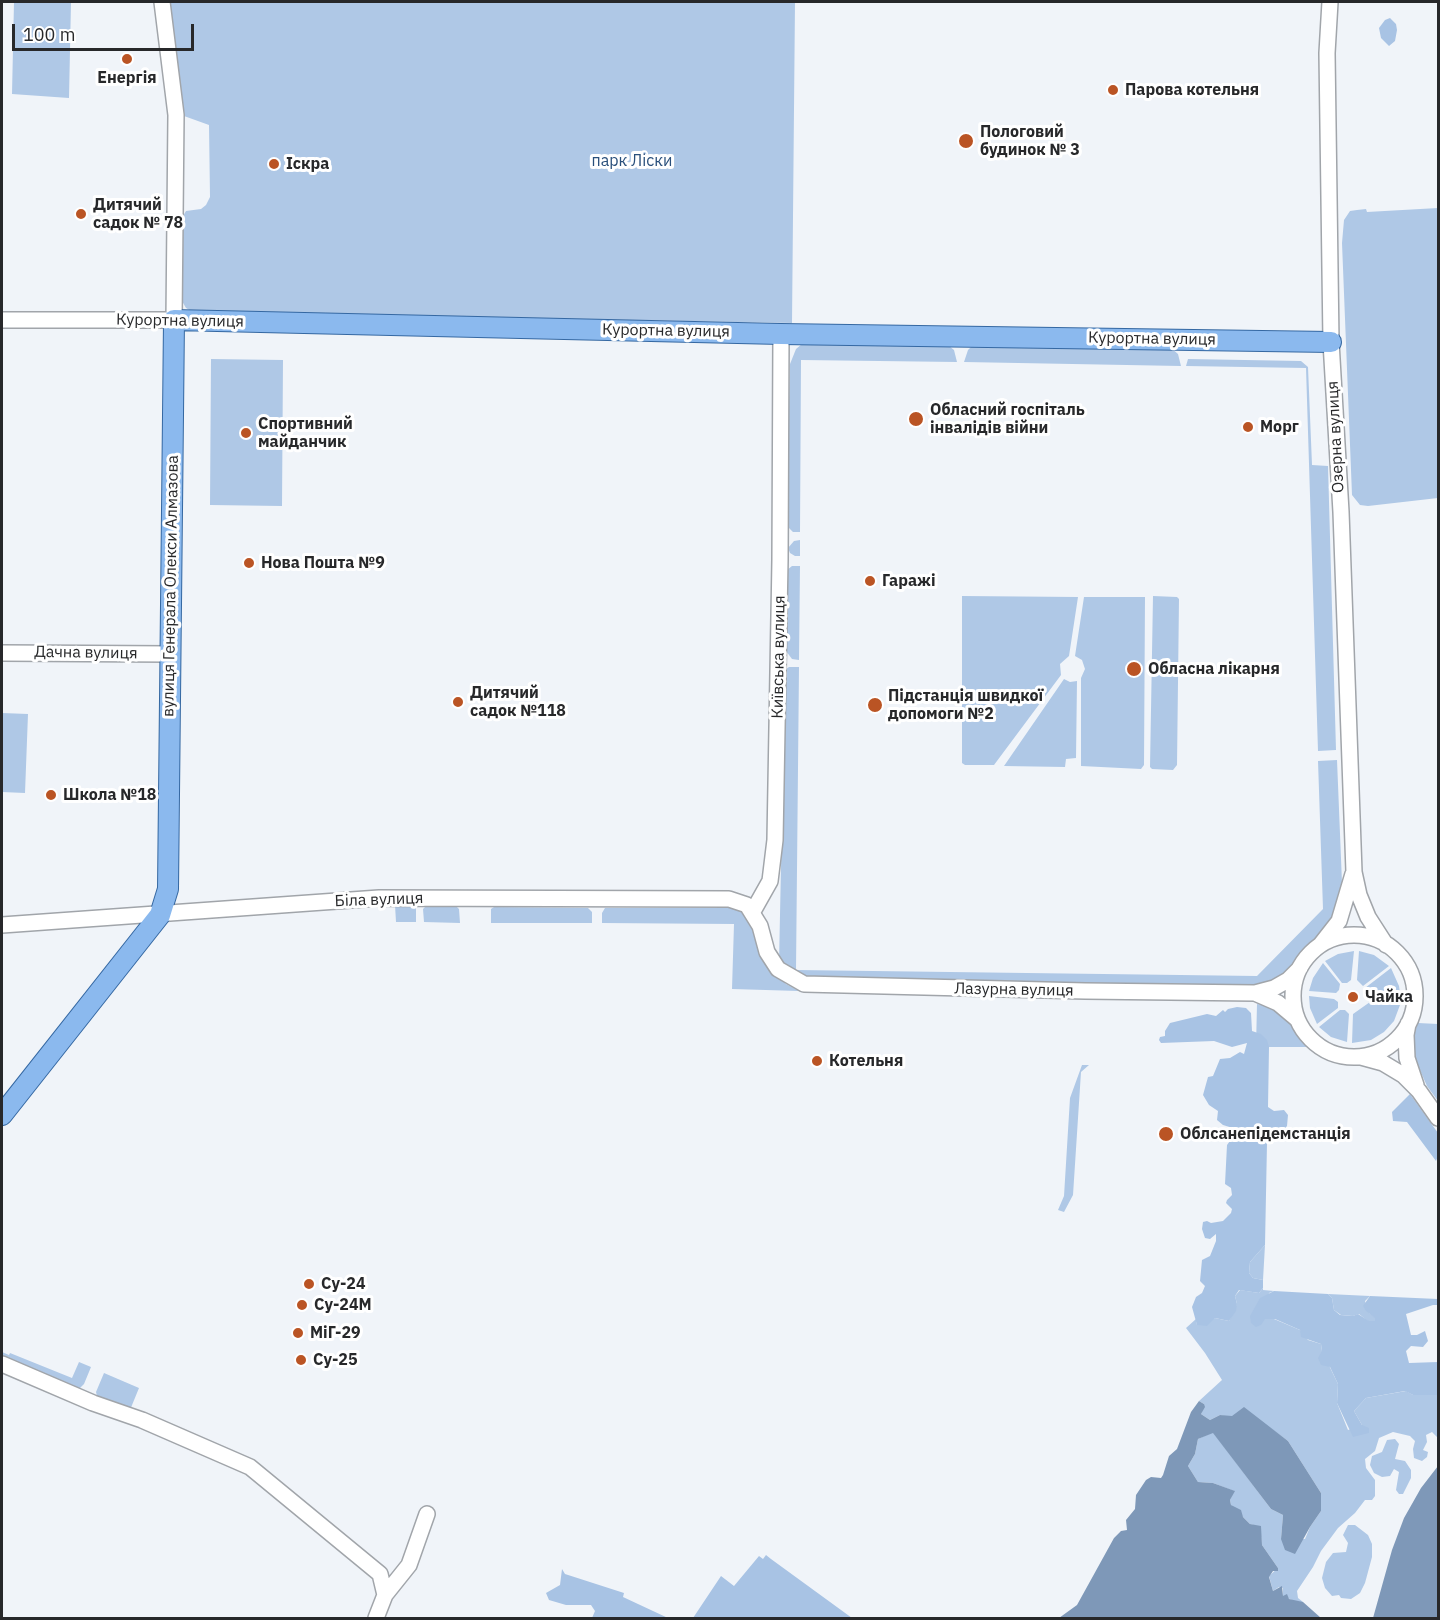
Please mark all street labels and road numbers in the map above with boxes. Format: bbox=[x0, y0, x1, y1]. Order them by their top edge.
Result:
street label: Курортна вулиця bbox=[116, 310, 244, 332]
street label: Курортна вулиця bbox=[602, 320, 730, 342]
street label: Курортна вулиця bbox=[1088, 328, 1216, 350]
street label: Озерна вулиця bbox=[1323, 380, 1349, 494]
street label: вулиця Генерала Олекси Алмазова bbox=[159, 455, 183, 717]
street label: Київська вулиця bbox=[768, 595, 790, 719]
street label: Дачна вулиця bbox=[34, 642, 138, 664]
street label: Біла вулиця bbox=[334, 889, 424, 911]
street label: Лазурна вулиця bbox=[954, 979, 1074, 1001]

